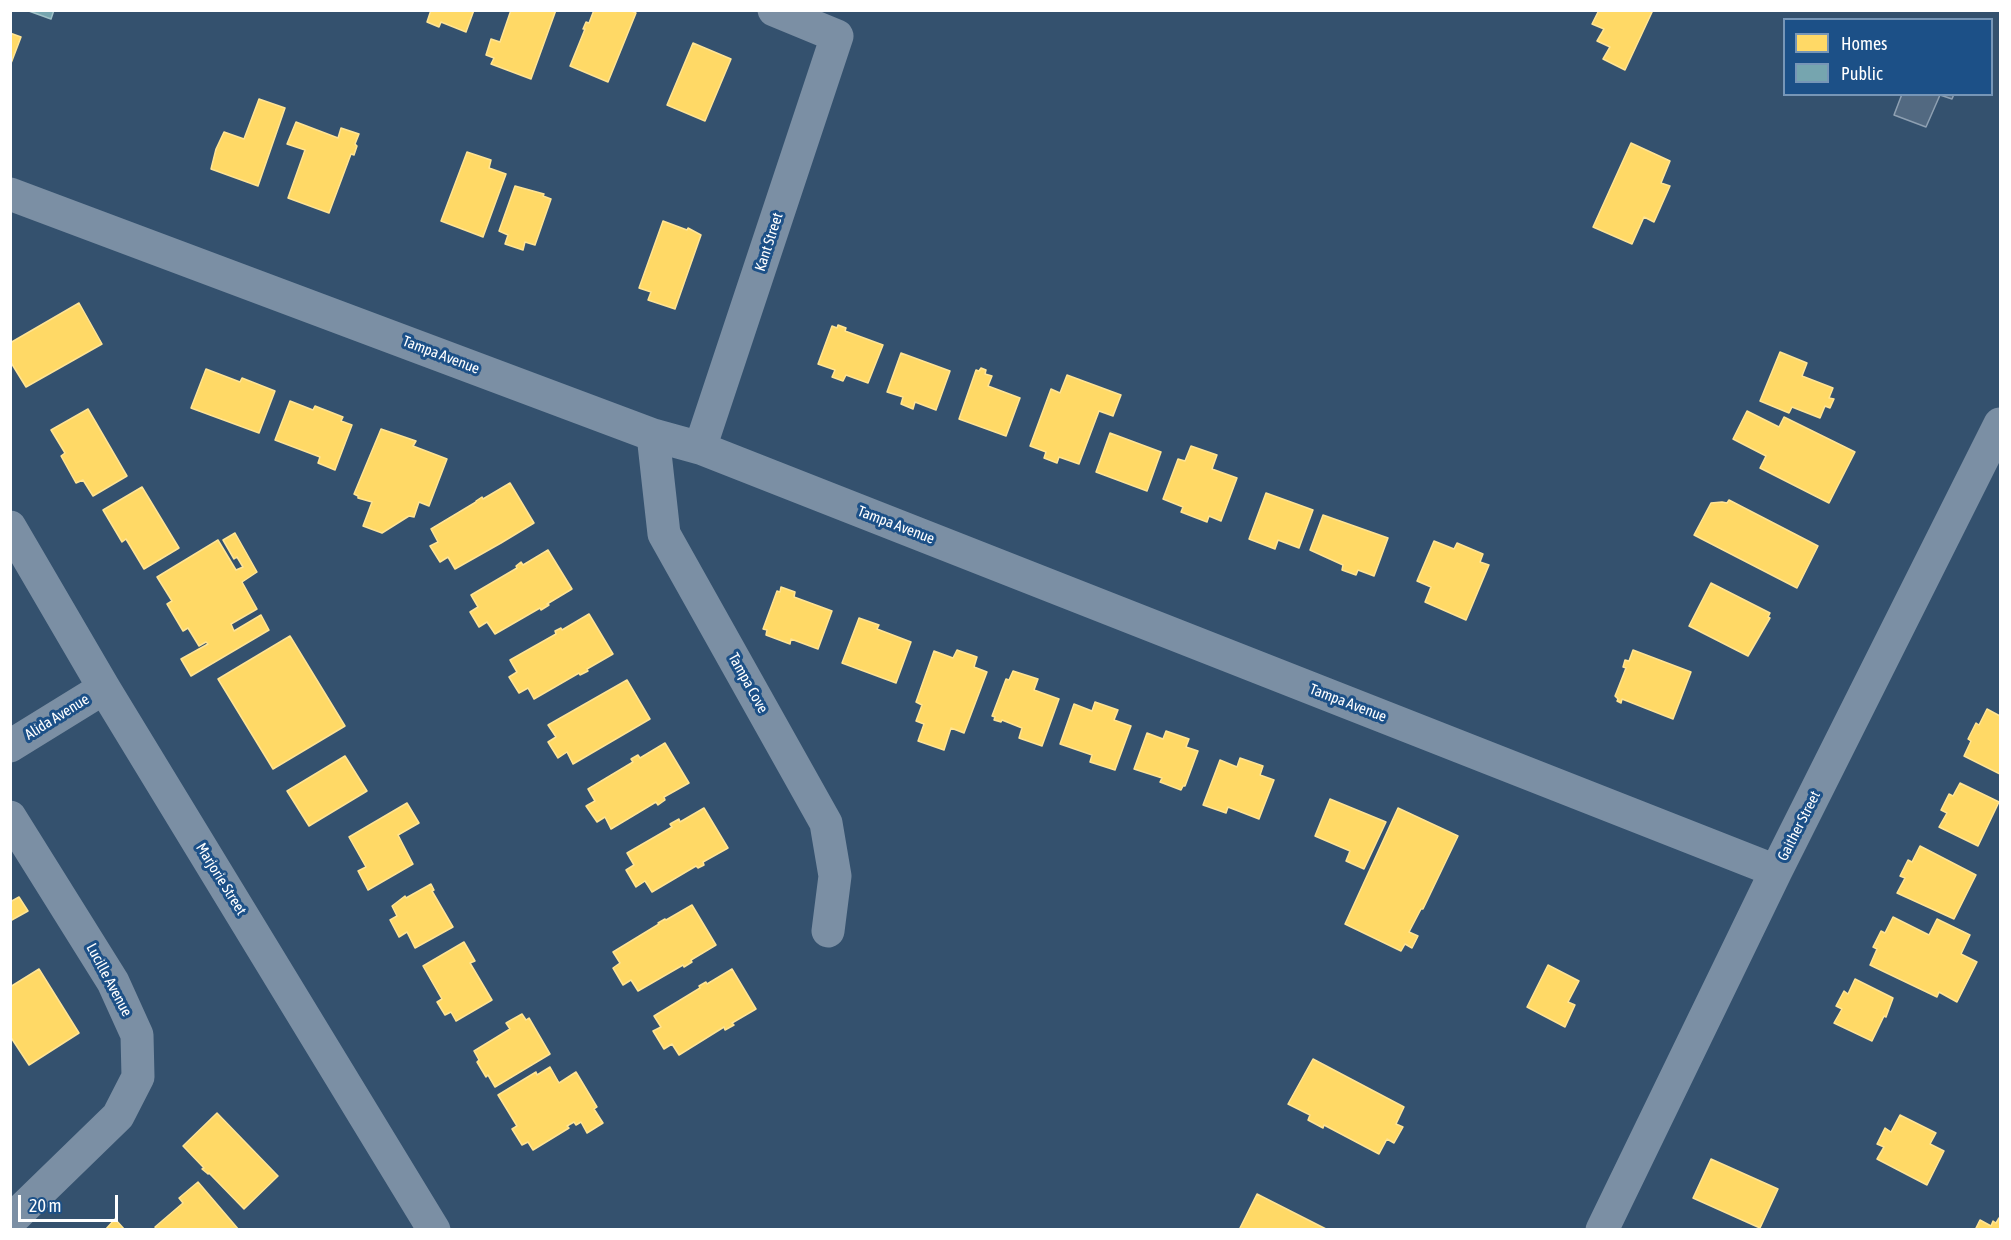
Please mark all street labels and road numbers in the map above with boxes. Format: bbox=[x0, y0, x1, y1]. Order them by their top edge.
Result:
street label: Kant Street bbox=[751, 210, 787, 274]
street label: Tampa Avenue bbox=[400, 332, 482, 378]
street label: Tampa Avenue bbox=[855, 502, 937, 548]
street label: Tampa Cove bbox=[724, 650, 772, 716]
street label: Tampa Avenue bbox=[1307, 680, 1389, 726]
street label: Alida Avenue bbox=[22, 690, 92, 744]
street label: Gaither Street bbox=[1774, 788, 1824, 864]
street label: Marjorie Street bbox=[192, 840, 250, 918]
street label: Lucille Avenue bbox=[82, 940, 136, 1020]

